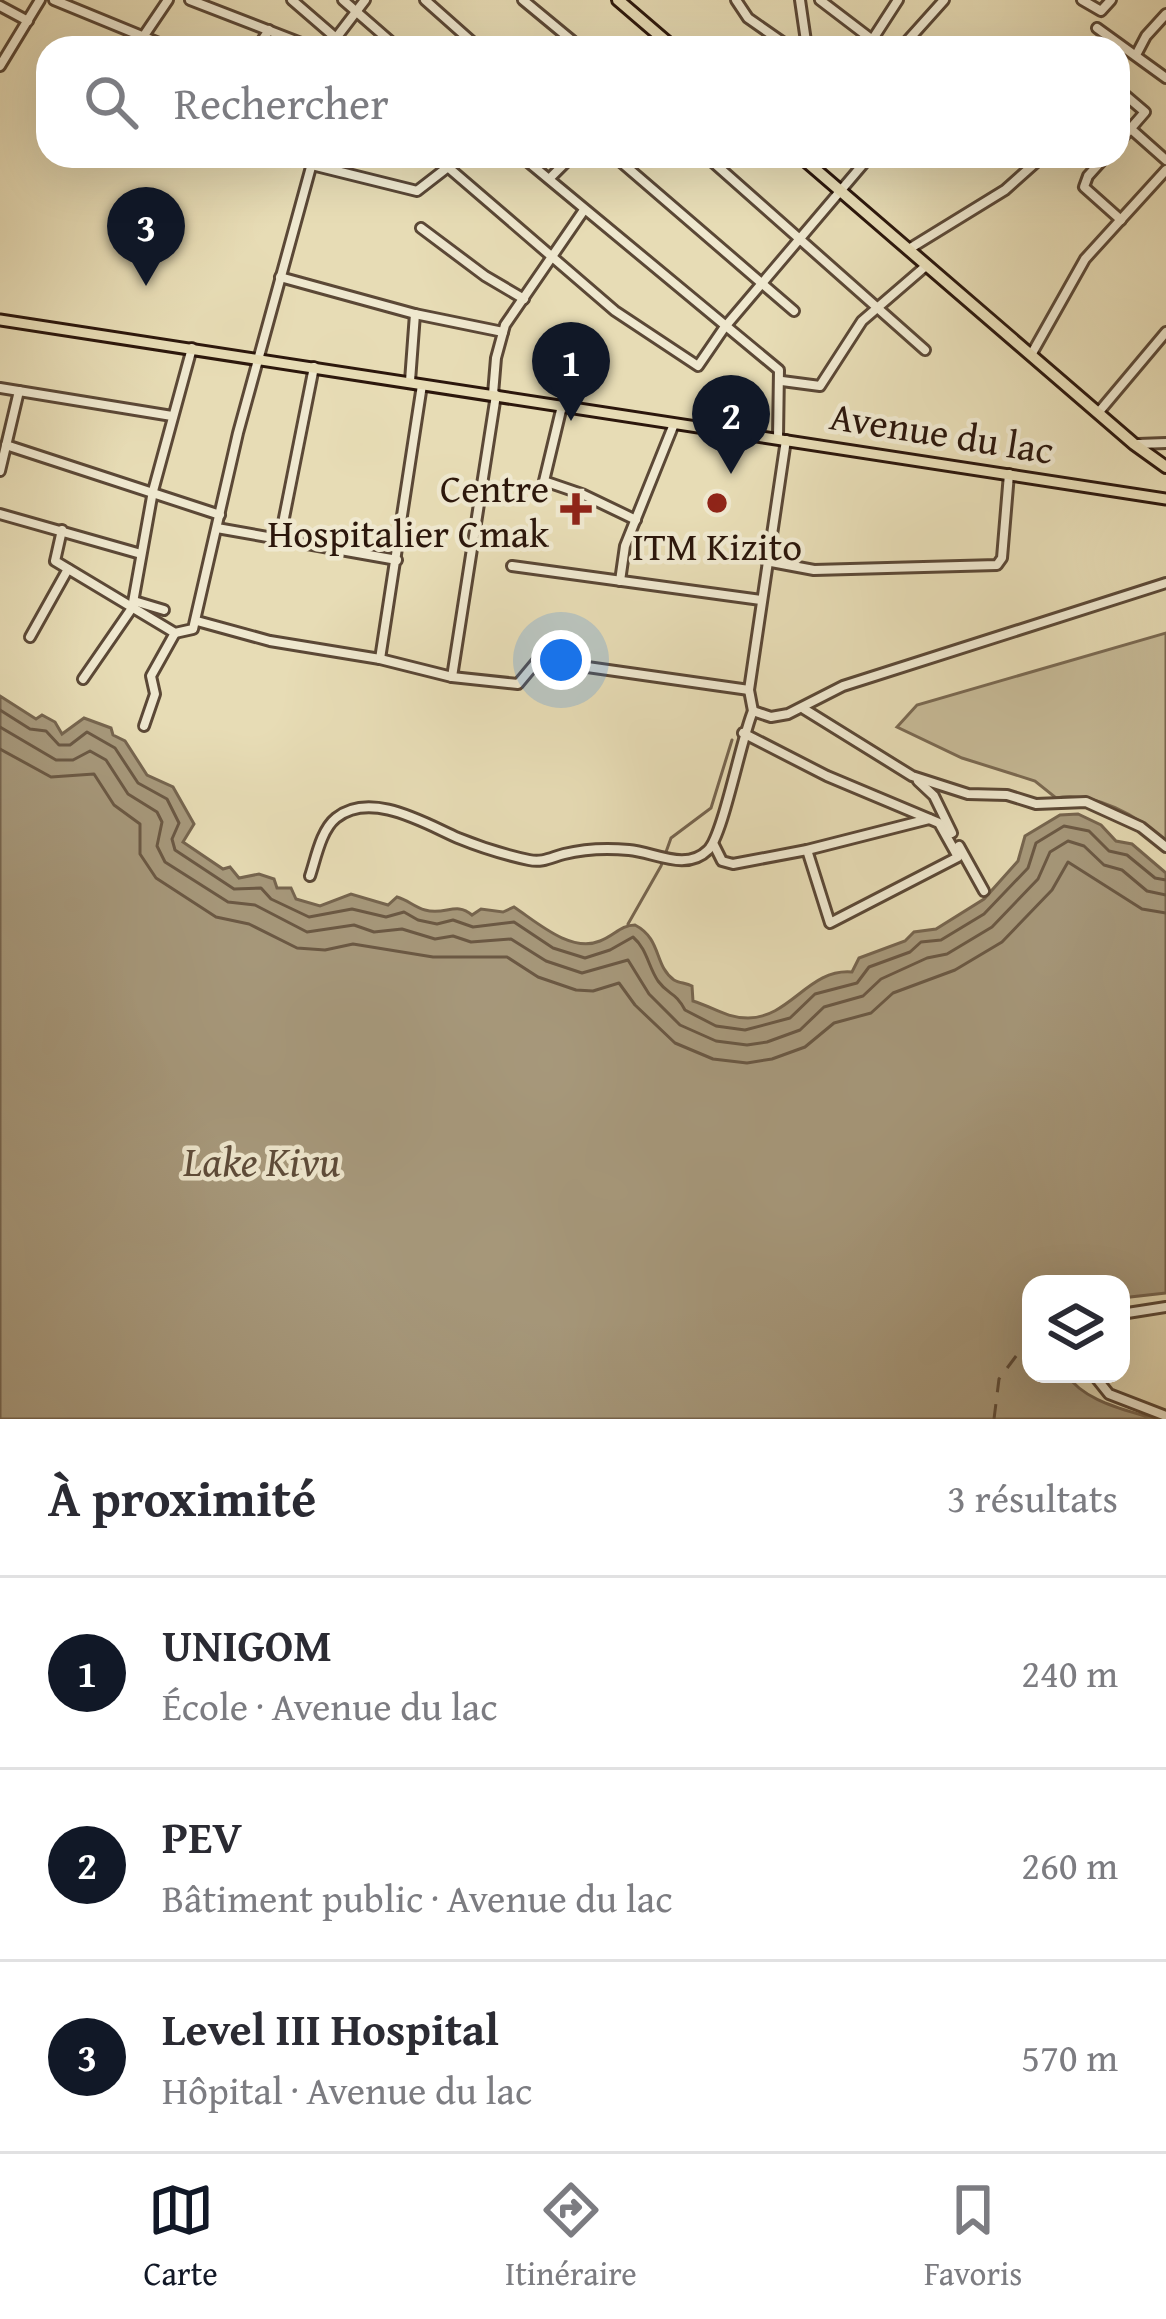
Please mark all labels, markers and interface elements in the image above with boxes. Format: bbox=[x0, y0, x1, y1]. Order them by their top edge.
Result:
search box bbox=[36, 36, 1130, 168]
icon: search bbox=[78, 69, 144, 135]
text: Rechercher bbox=[174, 70, 389, 135]
pin: 3 bbox=[107, 187, 185, 286]
pin: 1 bbox=[532, 322, 610, 421]
pin: 2 bbox=[692, 375, 770, 474]
street label: Avenue du lac bbox=[826, 386, 1058, 478]
place label: Centre Hospitalier Cmak bbox=[267, 459, 549, 561]
marker: ITM Kizito bbox=[704, 490, 730, 516]
marker: Centre Hospitalier Cmak bbox=[560, 493, 592, 525]
place label: ITM Kizito bbox=[632, 517, 802, 574]
your location bbox=[531, 630, 591, 690]
water label: Lake Kivu bbox=[182, 1130, 341, 1191]
map controls bbox=[1022, 1275, 1130, 1383]
button: layers bbox=[1022, 1275, 1130, 1383]
text: À proximité bbox=[48, 1460, 316, 1535]
text: 3 résultats bbox=[947, 1469, 1118, 1526]
text: UNIGOM bbox=[162, 1612, 332, 1677]
text: 1 bbox=[77, 1644, 97, 1701]
text: 240 m bbox=[1021, 1644, 1118, 1701]
text: École · Avenue du lac bbox=[162, 1677, 497, 1734]
text: PEV bbox=[162, 1804, 242, 1869]
text: 2 bbox=[77, 1836, 97, 1893]
text: 260 m bbox=[1021, 1836, 1118, 1893]
text: Bâtiment public · Avenue du lac bbox=[162, 1869, 672, 1926]
text: Level III Hospital bbox=[162, 1996, 499, 2061]
text: 3 bbox=[77, 2028, 97, 2085]
text: 570 m bbox=[1021, 2028, 1118, 2085]
text: Hôpital · Avenue du lac bbox=[162, 2061, 532, 2118]
tab: Carte bbox=[144, 2177, 218, 2297]
tab: Itinéraire bbox=[505, 2177, 637, 2297]
tab: Favoris bbox=[924, 2177, 1022, 2297]

